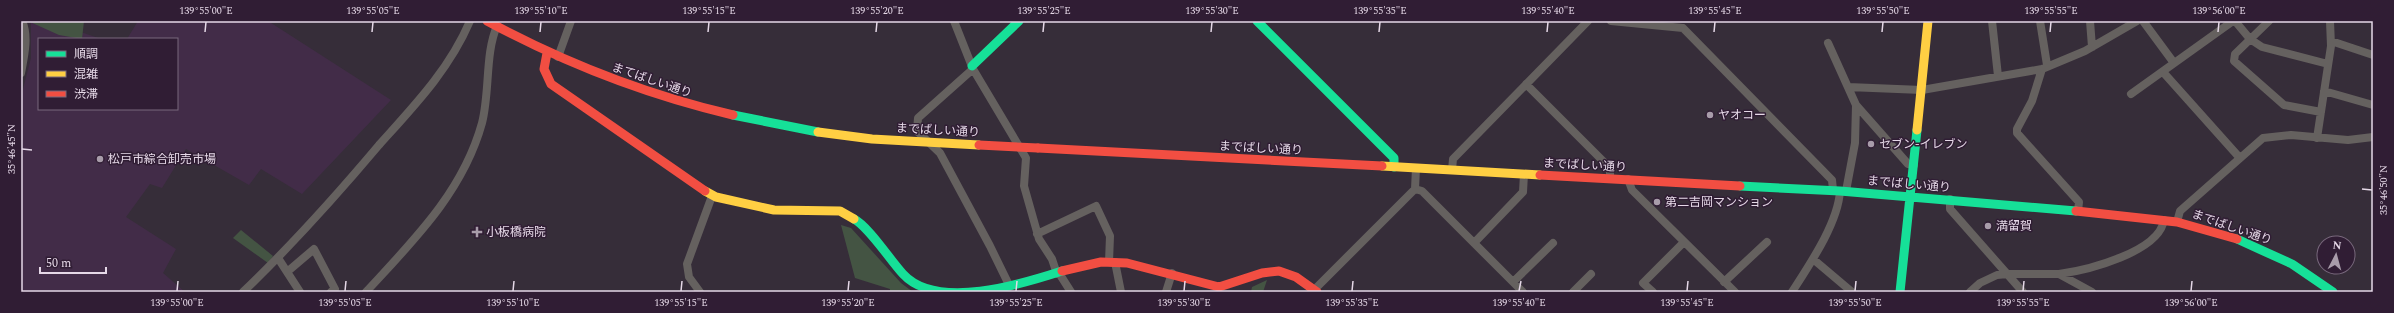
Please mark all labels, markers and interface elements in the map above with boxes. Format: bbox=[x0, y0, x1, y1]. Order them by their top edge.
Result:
text: 139°55'00"E bbox=[179, 3, 233, 19]
text: 139°55'05"E bbox=[346, 3, 400, 19]
text: 139°55'10"E bbox=[514, 3, 568, 19]
text: 139°55'15"E bbox=[682, 3, 736, 19]
text: 139°55'20"E bbox=[850, 3, 904, 19]
text: 139°55'25"E bbox=[1017, 3, 1071, 19]
text: 139°55'30"E bbox=[1185, 3, 1239, 19]
text: 139°55'35"E bbox=[1353, 3, 1407, 19]
text: 139°55'40"E bbox=[1521, 3, 1575, 19]
text: 139°55'45"E bbox=[1688, 3, 1742, 19]
text: 139°55'50"E bbox=[1856, 3, 1910, 19]
text: 139°55'55"E bbox=[2024, 3, 2078, 19]
text: 139°56'00"E bbox=[2192, 3, 2246, 19]
legend bbox=[38, 38, 178, 110]
text: 順調 bbox=[74, 45, 98, 64]
street label: まてばしい通り bbox=[609, 58, 695, 103]
text: 混雑 bbox=[74, 65, 98, 84]
text: 渋滞 bbox=[74, 85, 98, 104]
place label: ヤオコー bbox=[1718, 106, 1766, 125]
marker: ヤオコー bbox=[1705, 110, 1715, 120]
street label: までばしい通り bbox=[896, 119, 980, 142]
text: 35°46'45"N bbox=[4, 124, 20, 174]
place label: セブン-イレブン bbox=[1879, 135, 1968, 154]
street label: までばしい通り bbox=[1219, 137, 1303, 160]
marker: セブン-イレブン bbox=[1866, 139, 1876, 149]
place label: 松戸市綜合卸売市場 bbox=[108, 150, 216, 169]
marker: 松戸市綜合卸売市場 bbox=[95, 154, 105, 164]
street label: までばしい通り bbox=[1543, 154, 1627, 177]
text: 35°46'50"N bbox=[2376, 165, 2392, 215]
street label: までばしい通り bbox=[1866, 171, 1952, 198]
place label: 第二吉岡マンション bbox=[1665, 193, 1773, 212]
marker: 第二吉岡マンション bbox=[1652, 197, 1662, 207]
street label: までばしい通り bbox=[2189, 205, 2275, 250]
place label: 満留賀 bbox=[1996, 217, 2032, 236]
marker: 満留賀 bbox=[1983, 221, 1993, 231]
place label: 小板橋病院 bbox=[486, 223, 546, 242]
marker: 小板橋病院 bbox=[471, 226, 483, 238]
north arrow bbox=[2316, 235, 2356, 275]
text: N bbox=[2332, 237, 2342, 254]
scale bar bbox=[40, 249, 106, 275]
text: 50 m bbox=[46, 254, 71, 273]
text: 139°55'00"E bbox=[150, 295, 204, 311]
text: 139°55'05"E bbox=[318, 295, 372, 311]
text: 139°55'10"E bbox=[486, 295, 540, 311]
text: 139°55'15"E bbox=[654, 295, 708, 311]
text: 139°55'20"E bbox=[821, 295, 875, 311]
text: 139°55'25"E bbox=[989, 295, 1043, 311]
text: 139°55'30"E bbox=[1157, 295, 1211, 311]
text: 139°55'35"E bbox=[1325, 295, 1379, 311]
text: 139°55'40"E bbox=[1492, 295, 1546, 311]
text: 139°55'45"E bbox=[1660, 295, 1714, 311]
text: 139°55'50"E bbox=[1828, 295, 1882, 311]
text: 139°55'55"E bbox=[1996, 295, 2050, 311]
text: 139°56'00"E bbox=[2164, 295, 2218, 311]

